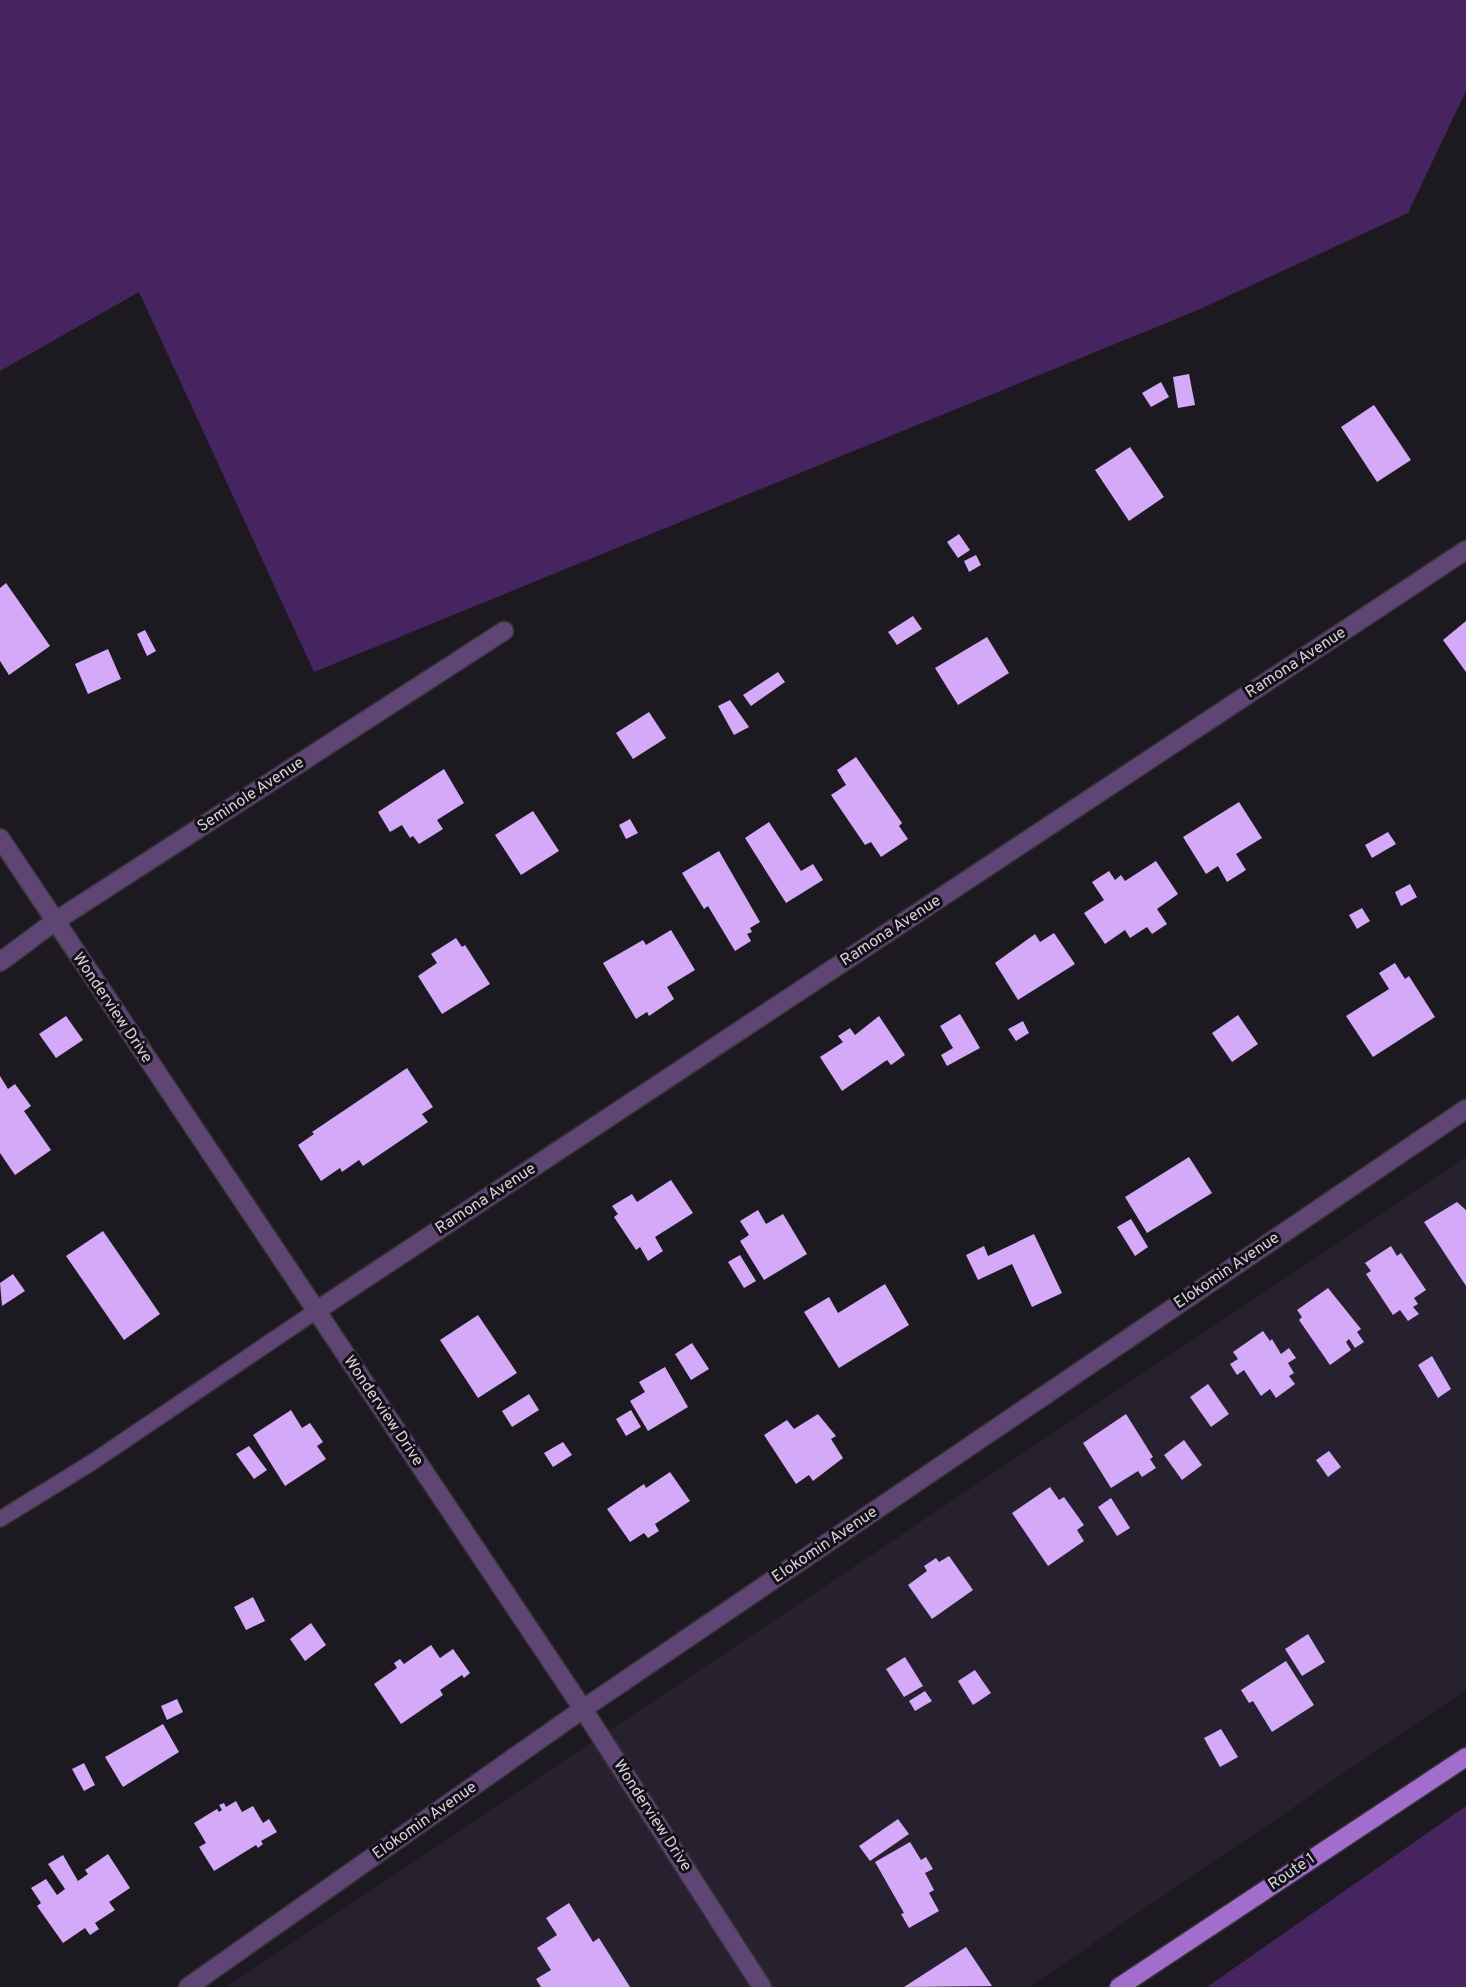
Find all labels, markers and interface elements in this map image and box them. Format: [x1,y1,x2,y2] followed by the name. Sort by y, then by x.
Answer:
[1242,623,1350,703] street label: Ramona Avenue
[194,753,308,837] street label: Seminole Avenue
[837,891,945,971] street label: Ramona Avenue
[68,949,156,1067] street label: Wonderview Drive
[432,1159,540,1239] street label: Ramona Avenue
[1170,1228,1284,1314] street label: Elokomin Avenue
[339,1352,427,1470] street label: Wonderview Drive
[768,1502,882,1588] street label: Elokomin Avenue
[608,1756,696,1876] street label: Wonderview Drive
[369,1778,481,1864] street label: Elokomin Avenue
[1265,1849,1319,1895] street label: Route 1

